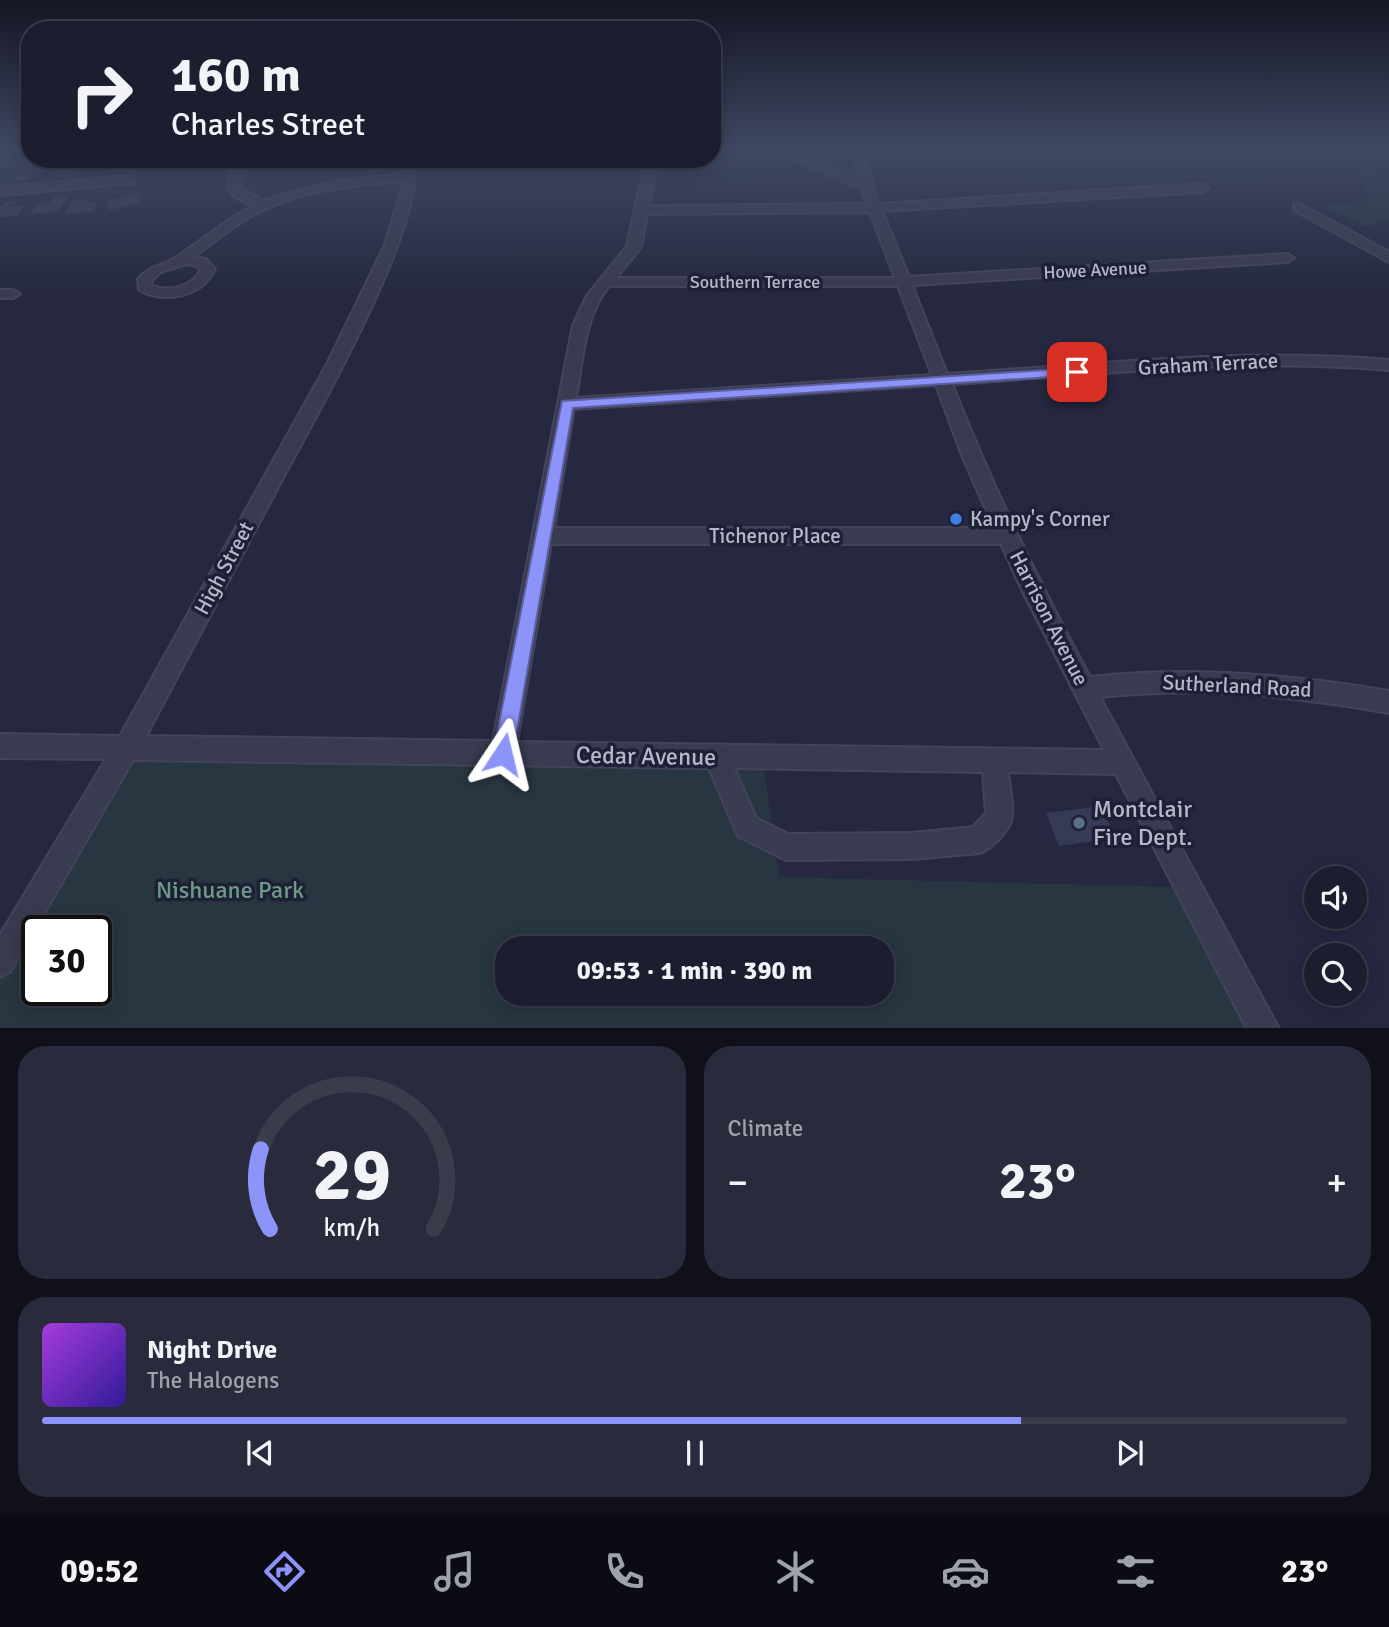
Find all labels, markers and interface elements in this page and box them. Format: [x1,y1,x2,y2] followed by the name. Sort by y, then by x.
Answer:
[171,45,301,105] text: 160 m
[56,49,147,140] icon: right
[171,105,365,144] text: Charles Street
[1043,256,1147,284] street label: Howe Avenue
[690,271,820,293] street label: Southern Terrace
[1047,342,1107,402] pin
[1137,347,1279,381] street label: Graham Terrace
[1058,353,1096,391] icon: arrive
[970,506,1110,532] place label: Kampy's Corner
[948,511,964,527] marker: Kampy's Corner
[189,517,259,619] street label: High Street
[709,523,841,549] street label: Tichenor Place
[1004,546,1094,690] street label: Harrison Avenue
[1162,669,1312,703] street label: Sutherland Road
[466,717,540,791] position arrow
[576,740,716,772] street label: Cedar Avenue
[1093,794,1193,852] place label: Montclair Fire Dept.
[1071,815,1087,831] marker: Montclair Fire Dept.
[1304,866,1367,1006] map controls
[1304,866,1367,929] button: sound
[156,875,304,905] park label: Nishuane Park
[21,915,112,1006] speed limit sign: 30
[1304,943,1367,1006] button: search
[577,955,812,987] text: 09:53 · 1 min · 390 m
[728,1114,803,1143] text: Climate
[312,1131,391,1220] text: 29
[999,1149,1076,1213] text: 23°
[728,1159,748,1206] text: −
[1326,1159,1347,1206] text: +
[323,1211,380,1242] text: km/h
[147,1334,277,1366] text: Night Drive
[147,1366,279,1395] text: The Halogens
[241,1434,279,1472] icon: previous
[676,1434,714,1472] icon: pause
[1111,1434,1149,1472] icon: next
[260,1547,309,1596] icon: directions
[430,1547,479,1596] icon: music
[600,1547,649,1596] icon: phone
[771,1547,820,1596] icon: climate
[941,1547,990,1596] icon: car
[1111,1547,1160,1596] icon: filters
[61,1552,139,1591] text: 09:52
[1281,1552,1328,1591] text: 23°

